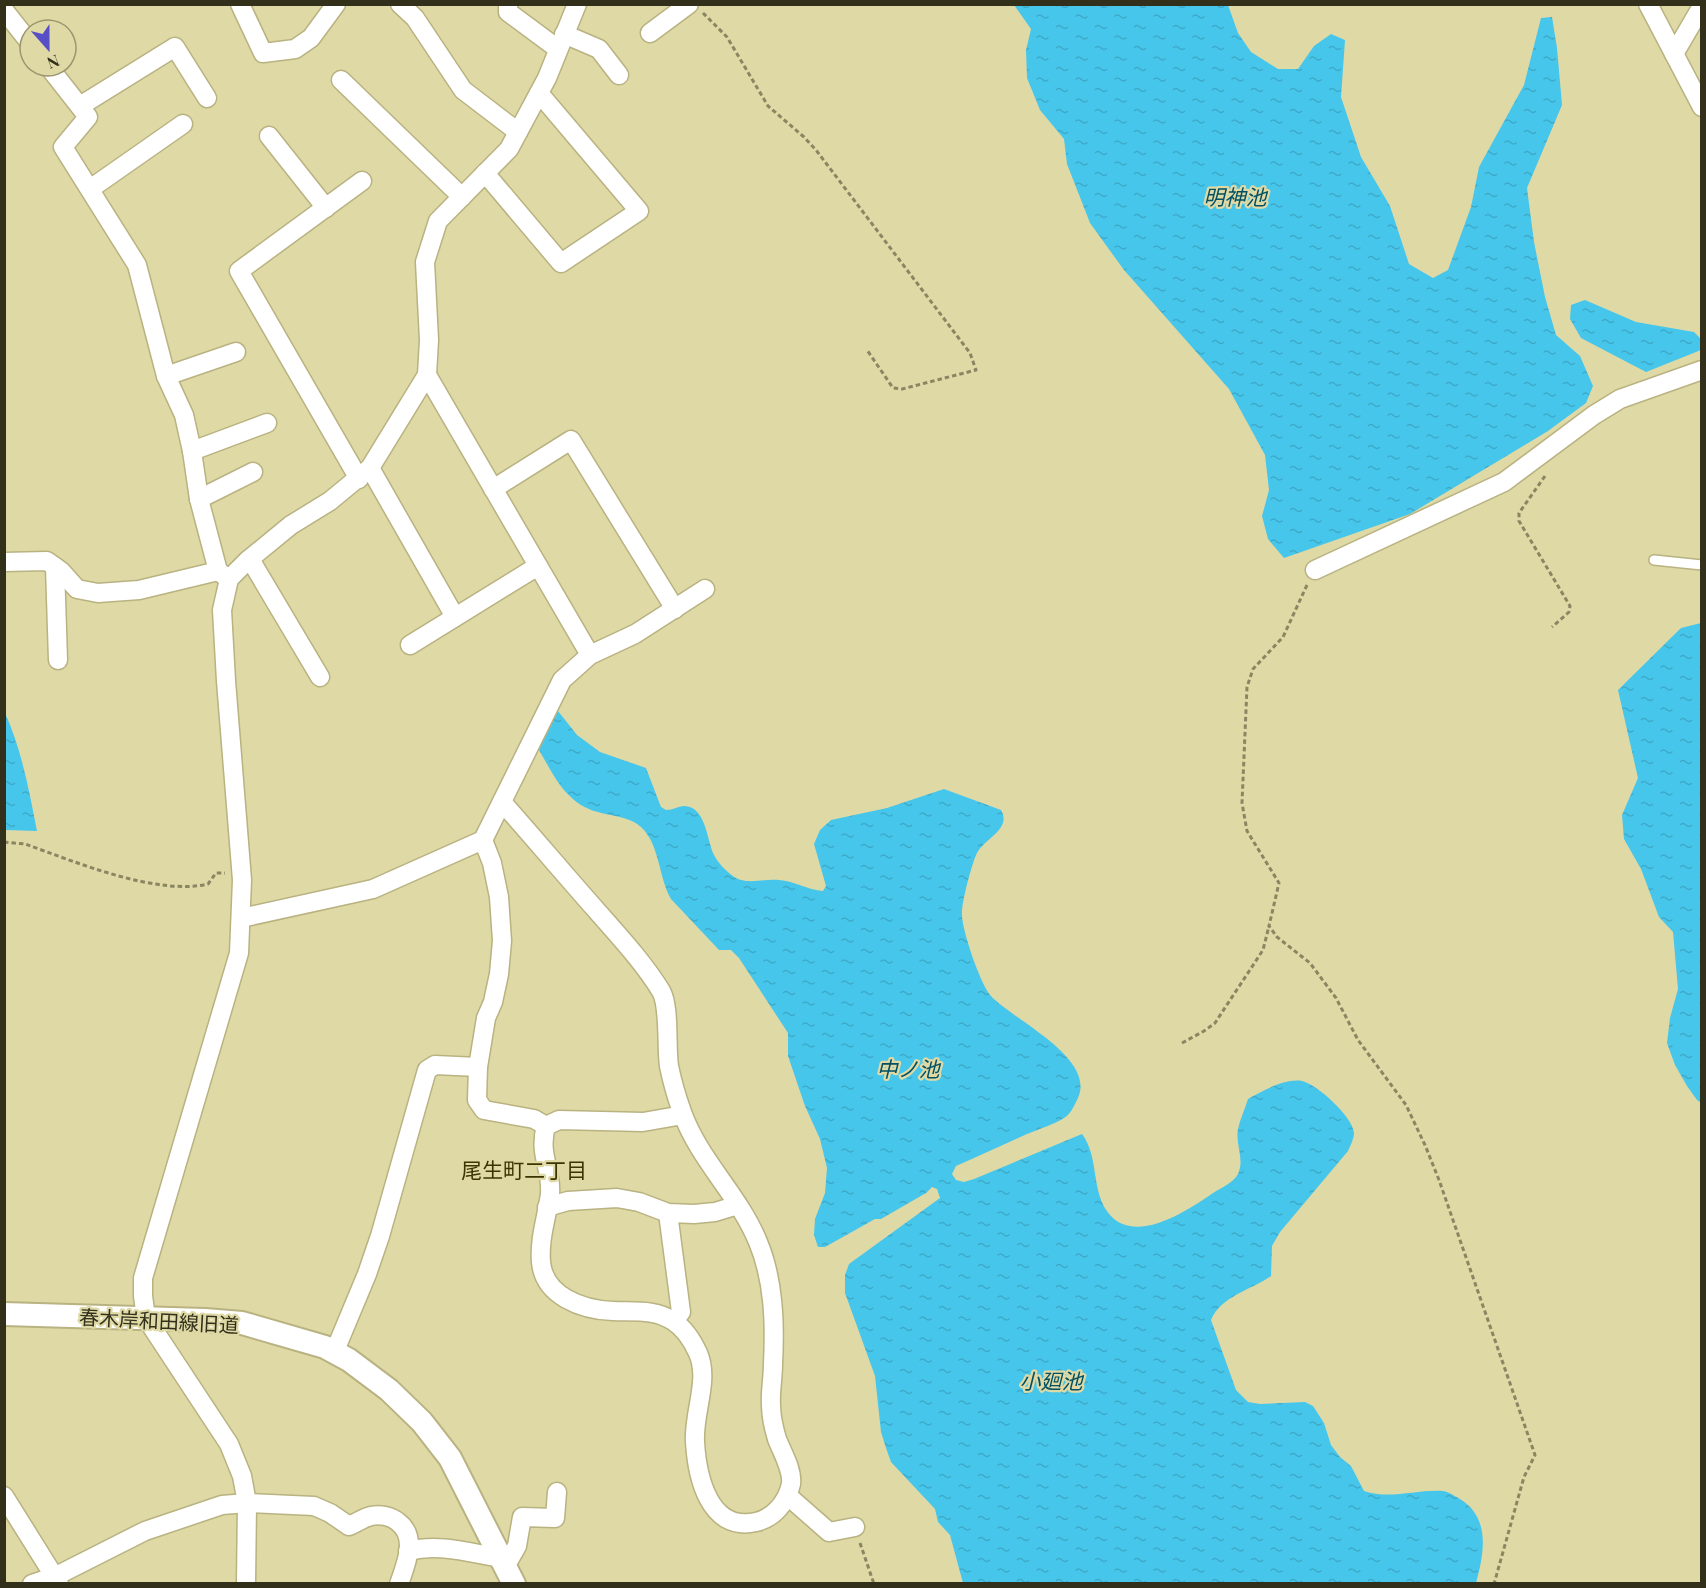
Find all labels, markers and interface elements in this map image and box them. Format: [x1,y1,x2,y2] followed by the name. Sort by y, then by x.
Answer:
[18,18,78,78] north arrow
[44,51,63,75] text: N
[1204,182,1268,210] water label: 明神池
[877,1054,941,1082] water label: 中ノ池
[461,1155,587,1183] district label: 尾生町二丁目
[78,1302,240,1338] street label: 春木岸和田線旧道
[1020,1366,1084,1394] water label: 小廻池

